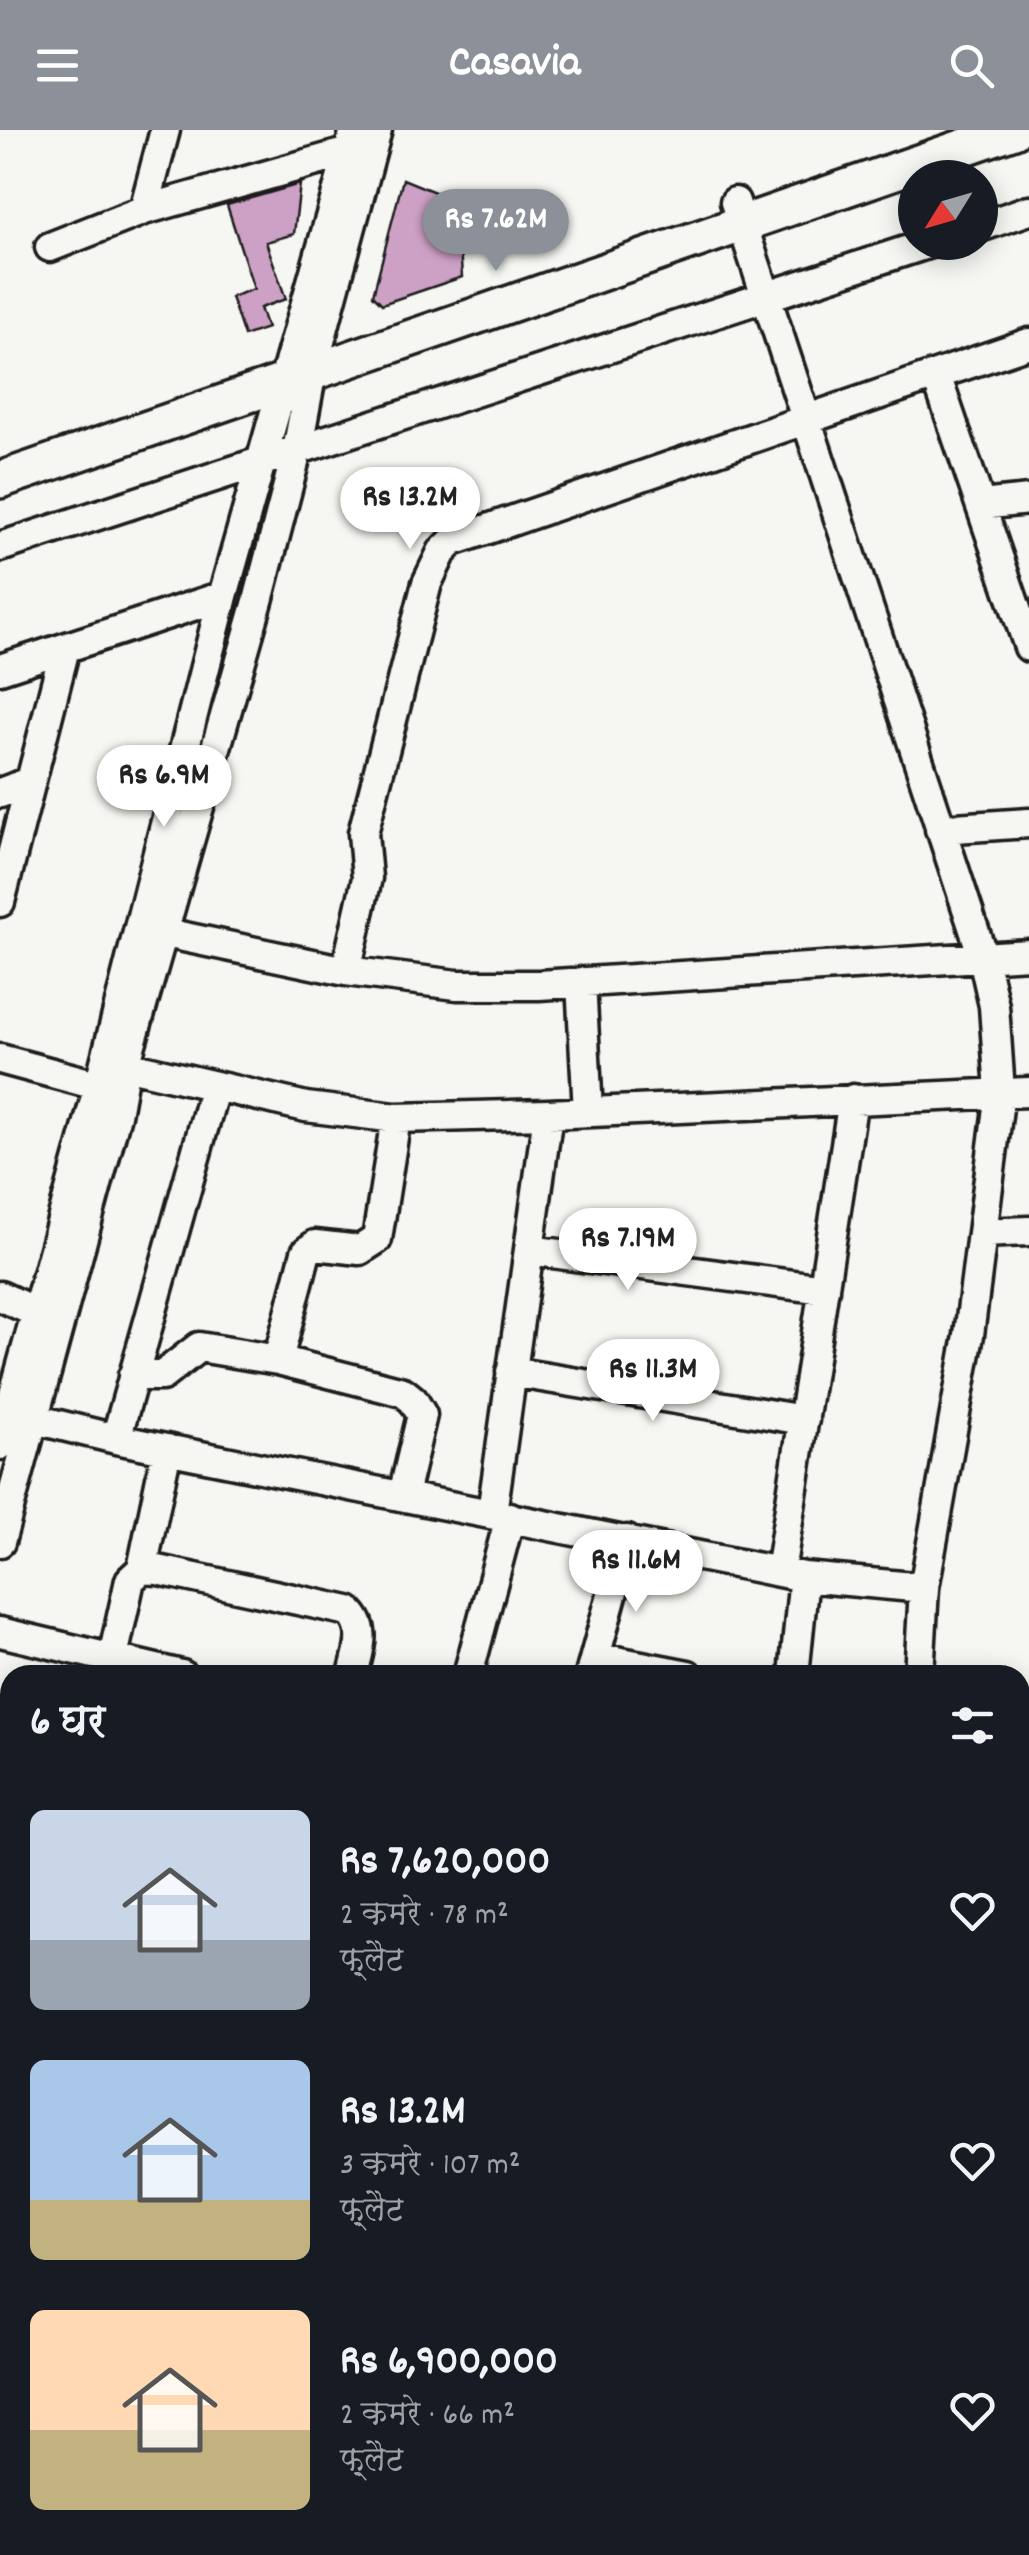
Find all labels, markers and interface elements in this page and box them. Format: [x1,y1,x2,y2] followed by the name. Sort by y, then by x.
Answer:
[449,33,580,97] text: Casavia
[30,38,85,93] icon: menu
[944,38,999,93] icon: search
[898,160,998,260] north arrow
[898,160,998,260] map controls
[393,189,599,274] pin: Rs 7.62M
[445,198,547,244] text: Rs 7.62M
[307,467,513,552] pin: Rs 13.2M
[362,476,458,522] text: Rs 13.2M
[72,745,256,830] pin: Rs 6.9M
[119,754,209,800] text: Rs 6.9M
[525,1208,731,1293] pin: Rs 7.19M
[581,1217,675,1263] text: Rs 7.19M
[550,1339,756,1424] pin: Rs 11.3M
[609,1348,697,1394] text: Rs 11.3M
[533,1530,739,1615] pin: Rs 11.6M
[591,1539,681,1585] text: Rs 11.6M
[30,1695,105,1755] text: 6 घर
[945,1698,1000,1753] icon: filters
[340,1834,550,1894] text: Rs 7,620,000
[110,1850,230,1970] icon: home
[945,1883,1000,1938] icon: heart
[340,1894,509,1940] text: 2 कमरे · 78 m²
[340,1940,403,1986] text: फ़्लैट
[340,2084,466,2144] text: Rs 13.2M
[110,2100,230,2220] icon: home
[945,2133,1000,2188] icon: heart
[340,2144,520,2190] text: 3 कमरे · 107 m²
[340,2190,403,2236] text: फ़्लैट
[340,2334,558,2394] text: Rs 6,900,000
[110,2350,230,2470] icon: home
[945,2383,1000,2438] icon: heart
[340,2394,515,2440] text: 2 कमरे · 66 m²
[340,2440,403,2486] text: फ़्लैट

